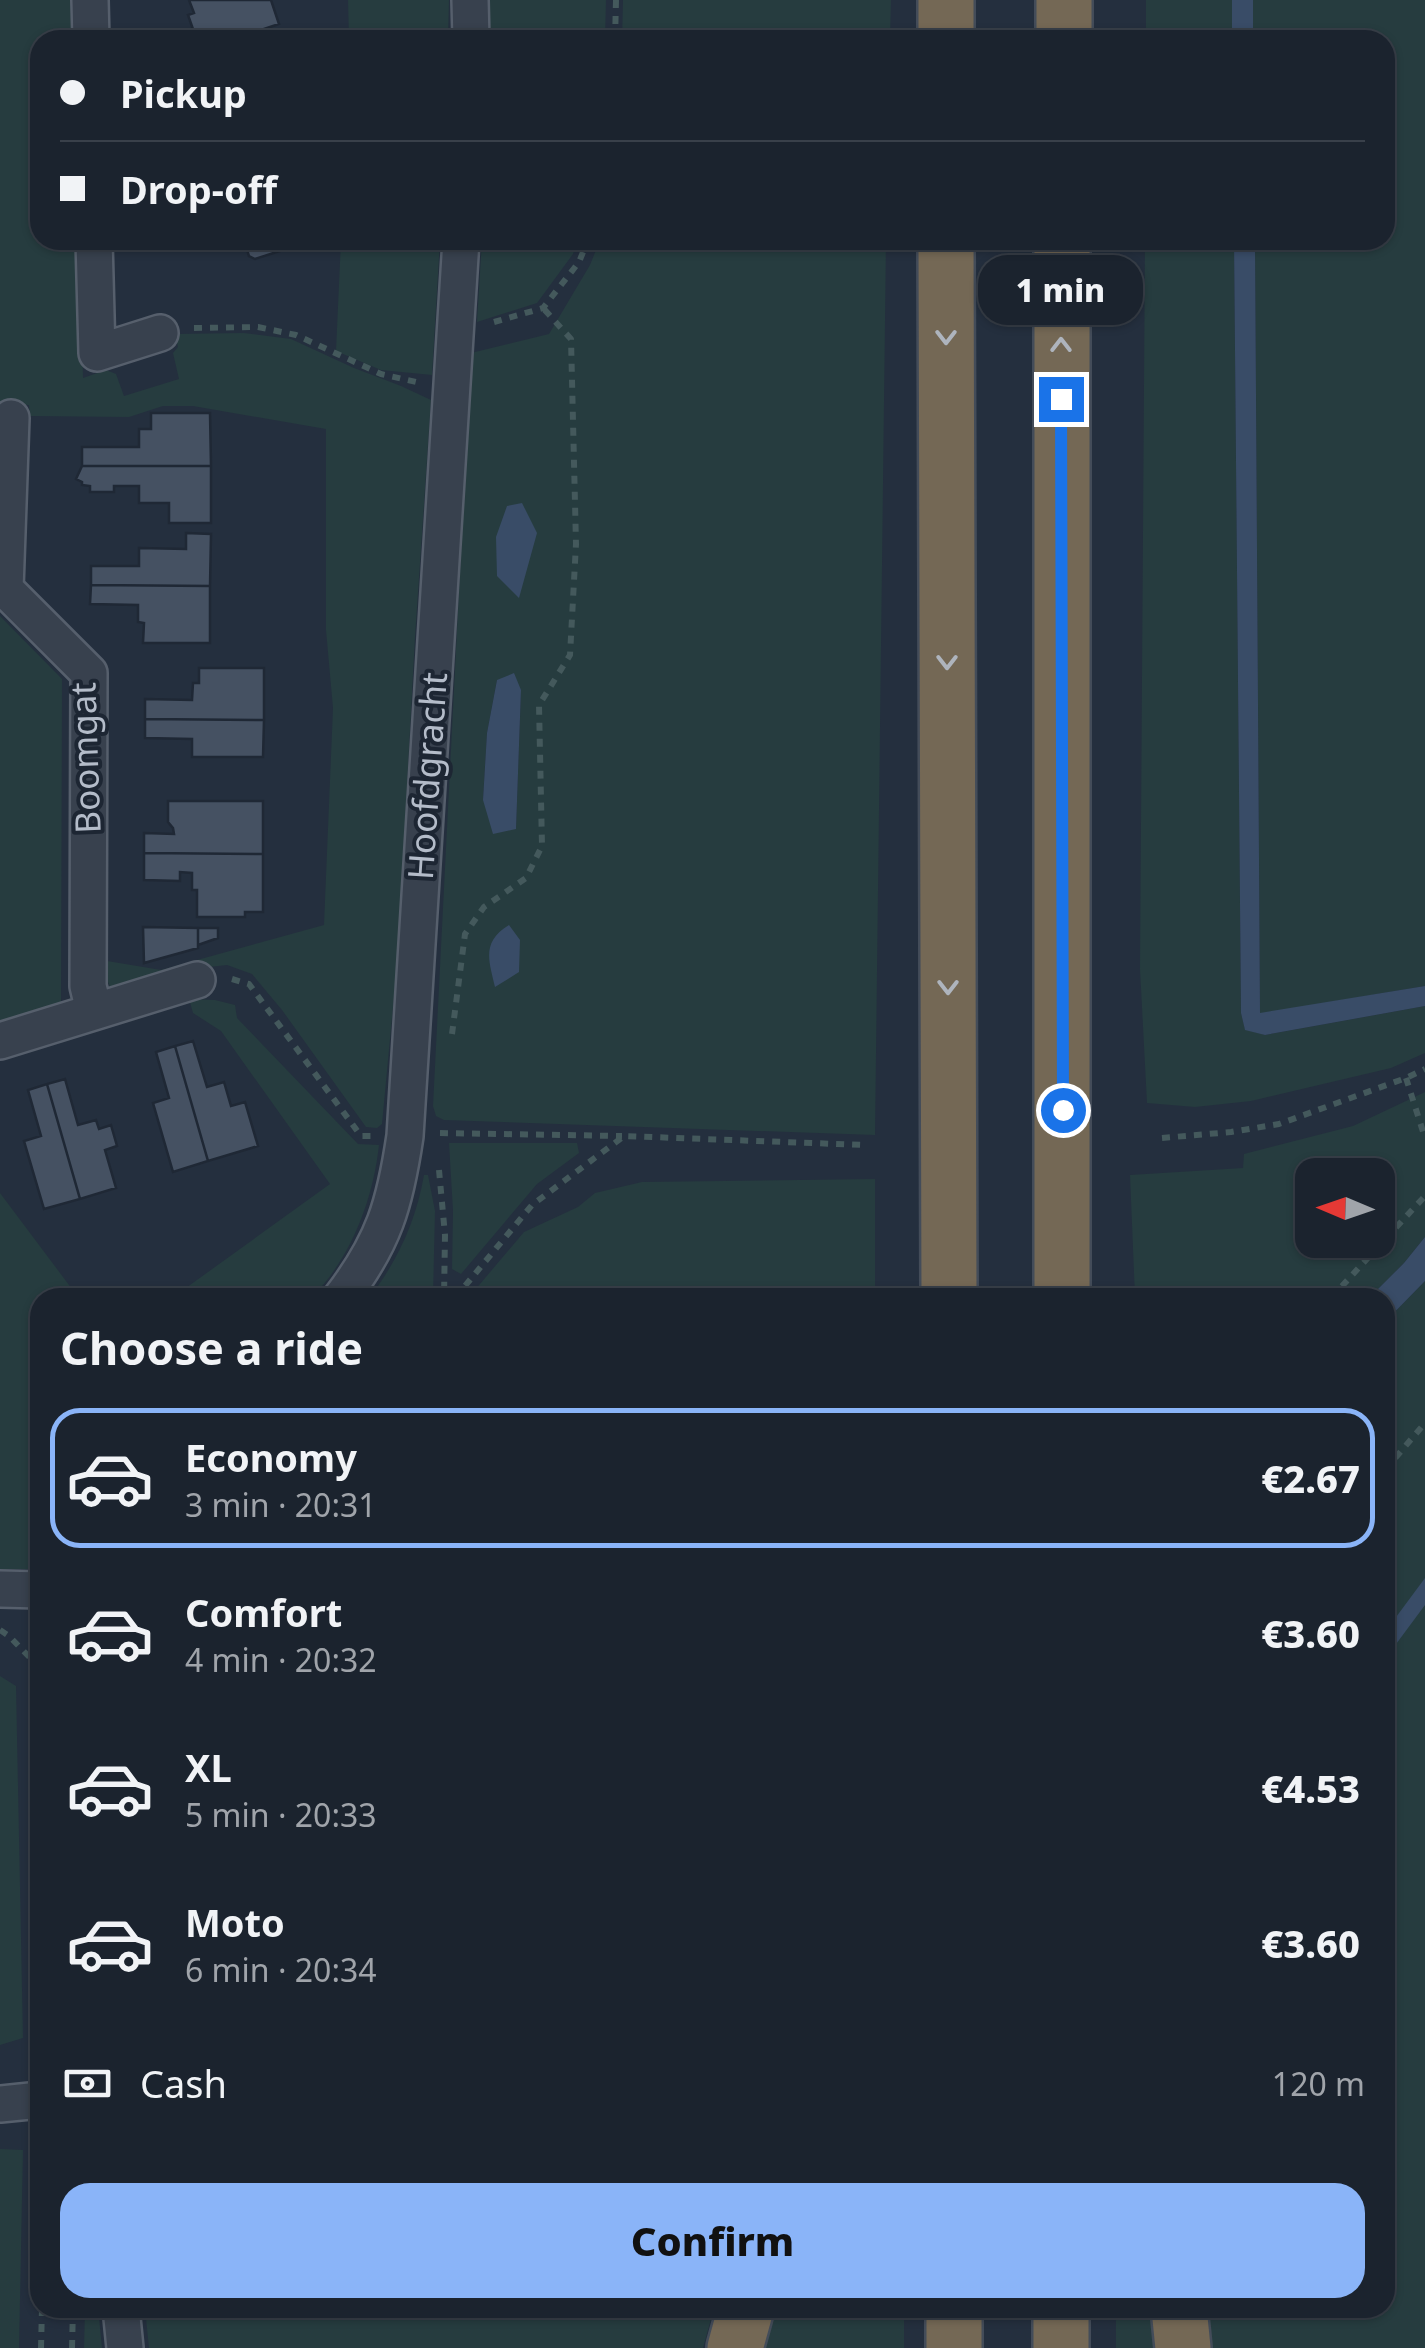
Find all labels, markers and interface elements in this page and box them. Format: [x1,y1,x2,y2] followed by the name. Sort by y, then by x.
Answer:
[120,67,247,119] text: Pickup
[120,163,277,215] text: Drop-off
[978,254,1144,324] callout: 1 min
[1016,268,1105,311] text: 1 min
[935,330,957,346] one-way arrow
[1050,337,1072,352] one-way arrow
[1039,377,1084,422] route end
[936,656,958,671] one-way arrow
[396,671,457,881] street label: Hoofdgracht
[58,681,111,835] street label: Boomgat
[937,980,959,996] one-way arrow
[1041,1088,1086,1133] route start
[1295,1158,1395,1258] north arrow
[1295,1158,1395,1258] map controls
[60,1317,363,1378] text: Choose a ride
[185,1431,357,1483] text: Economy
[65,1433,155,1523] icon: car
[1261,1452,1360,1504] text: €2.67
[185,1483,377,1526] text: 3 min · 20:31
[185,1586,342,1638] text: Comfort
[65,1588,155,1678] icon: car
[1261,1607,1360,1659] text: €3.60
[185,1638,377,1681] text: 4 min · 20:32
[185,1741,232,1793] text: XL
[65,1743,155,1833] icon: car
[1261,1762,1360,1814] text: €4.53
[185,1793,377,1836] text: 5 min · 20:33
[185,1896,285,1948] text: Moto
[65,1898,155,1988] icon: car
[1261,1917,1360,1969] text: €3.60
[185,1948,377,1991] text: 6 min · 20:34
[60,2056,115,2111] icon: cash
[140,2057,227,2109] text: Cash
[1272,2062,1365,2105] text: 120 m
[60,2183,1365,2298] button: Confirm

